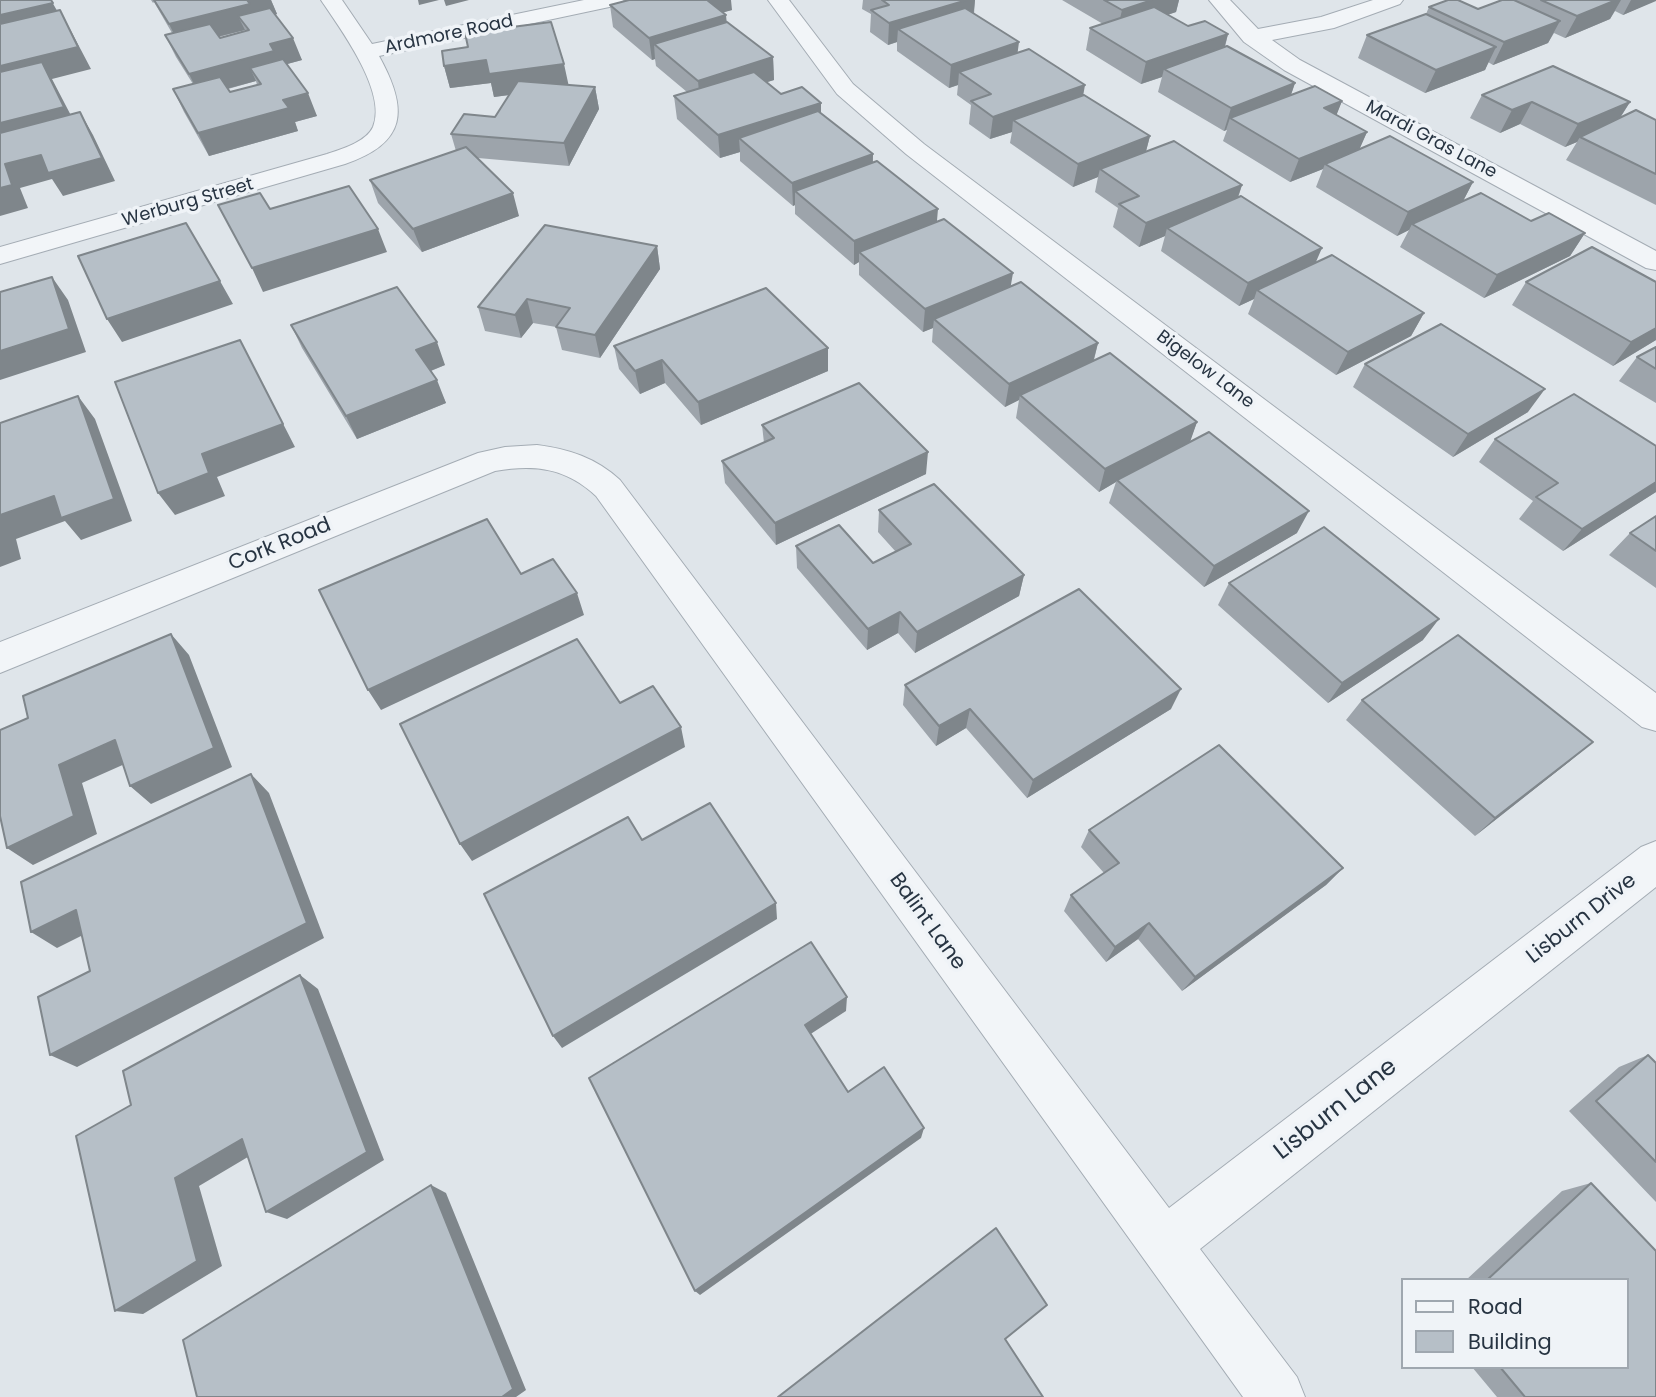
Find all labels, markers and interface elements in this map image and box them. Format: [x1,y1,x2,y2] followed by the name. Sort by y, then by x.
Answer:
[383,11,515,59] street label: Ardmore Road
[1362,96,1500,184] street label: Mardi Gras Lane
[120,174,256,232] street label: Werburg Street
[1152,326,1258,414] street label: Bigelow Lane
[225,513,335,577] street label: Cork Road
[1522,868,1642,970] street label: Lisburn Drive
[883,869,971,975] street label: Balint Lane
[1269,1053,1403,1167] street label: Lisburn Lane
[1400,1278,1628,1369] legend
[1468,1292,1523,1321] text: Road
[1468,1327,1552,1356] text: Building

